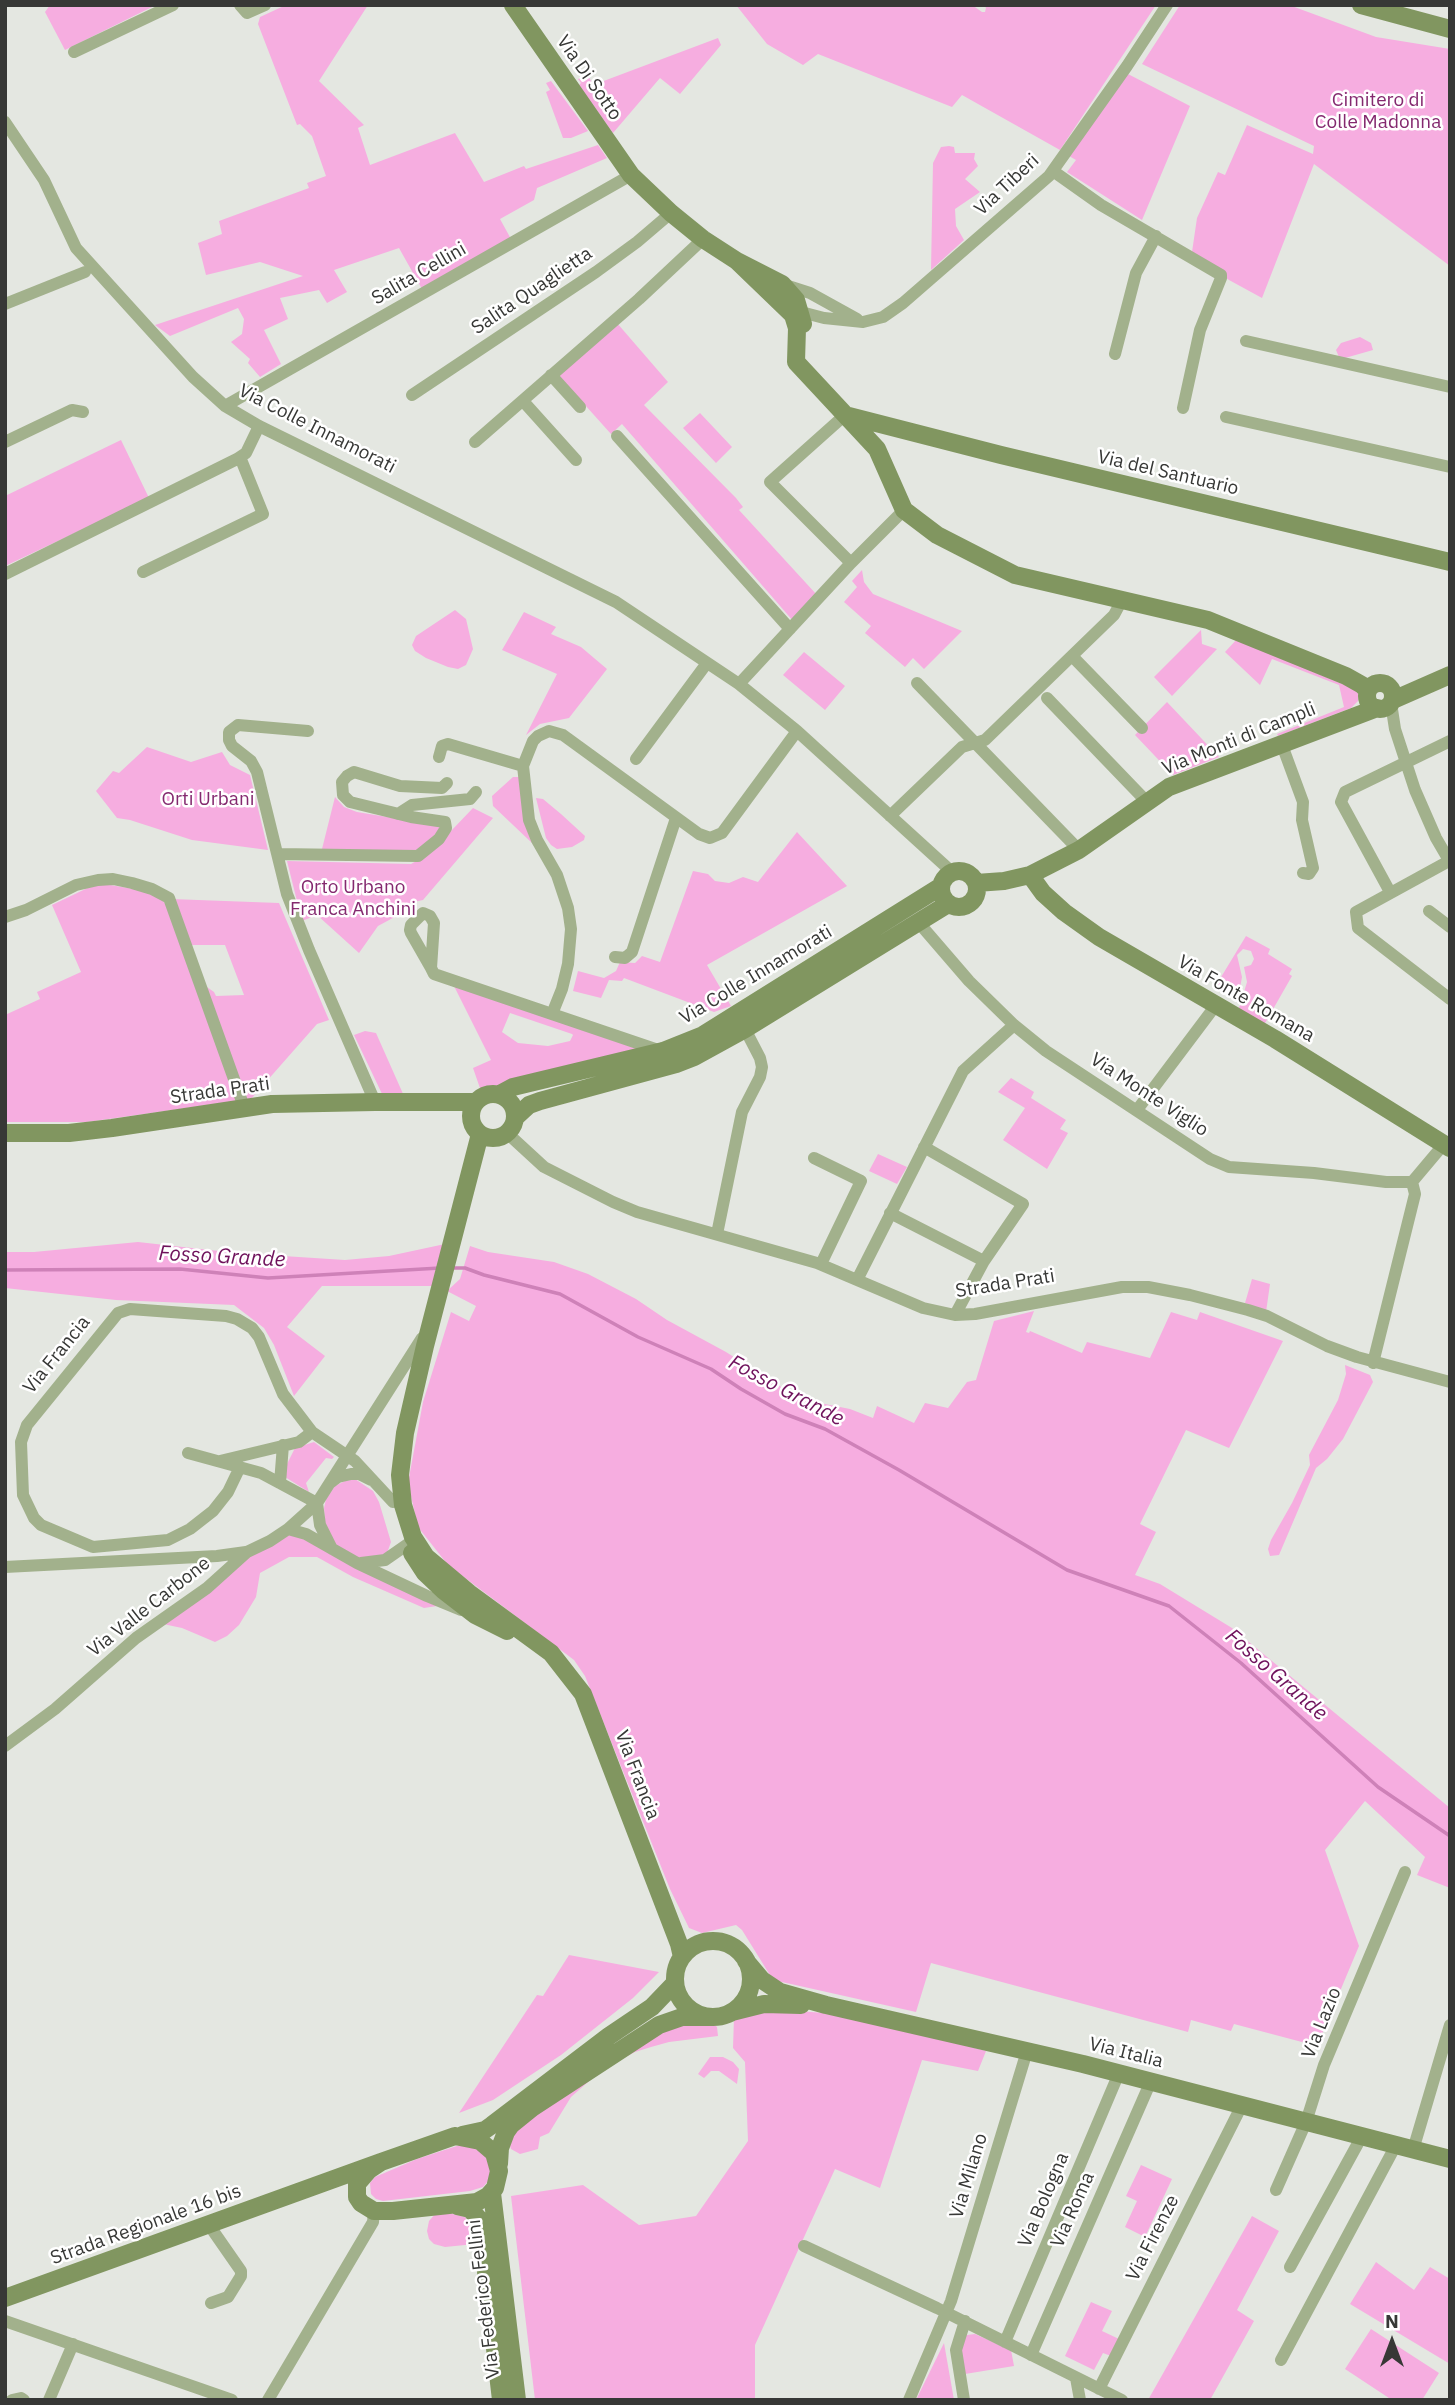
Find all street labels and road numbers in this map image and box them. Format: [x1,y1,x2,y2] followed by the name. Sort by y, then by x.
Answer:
[551,31,627,125] street label: Via Di Sotto
[970,149,1044,221] street label: Via Tiberi
[368,238,470,310] street label: Salita Cellini
[467,242,597,340] street label: Salita Quaglietta
[235,379,399,479] street label: Via Colle Innamorati
[1095,446,1241,500] street label: Via del Santuario
[1159,698,1319,780] street label: Via Monti di Campli
[676,921,836,1029] street label: Via Colle Innamorati
[1174,951,1318,1047] street label: Via Fonte Romana
[1086,1048,1212,1142] street label: Via Monte Viglio
[169,1073,271,1109] street label: Strada Prati
[954,1265,1056,1303] street label: Strada Prati
[19,1312,95,1398] street label: Via Francia
[83,1552,215,1662] street label: Via Valle Carbone
[610,1727,664,1823] street label: Via Francia
[1297,1984,1347,2062] street label: Via Lazio
[1087,2033,1165,2073] street label: Via Italia
[945,2131,993,2221] street label: Via Milano
[1014,2149,1074,2251] street label: Via Bologna
[1046,2169,1100,2251] street label: Via Roma
[47,2180,245,2270] street label: Strada Regionale 16 bis
[1122,2191,1184,2285] street label: Via Firenze
[463,2218,505,2380] street label: Via Federico Fellini

